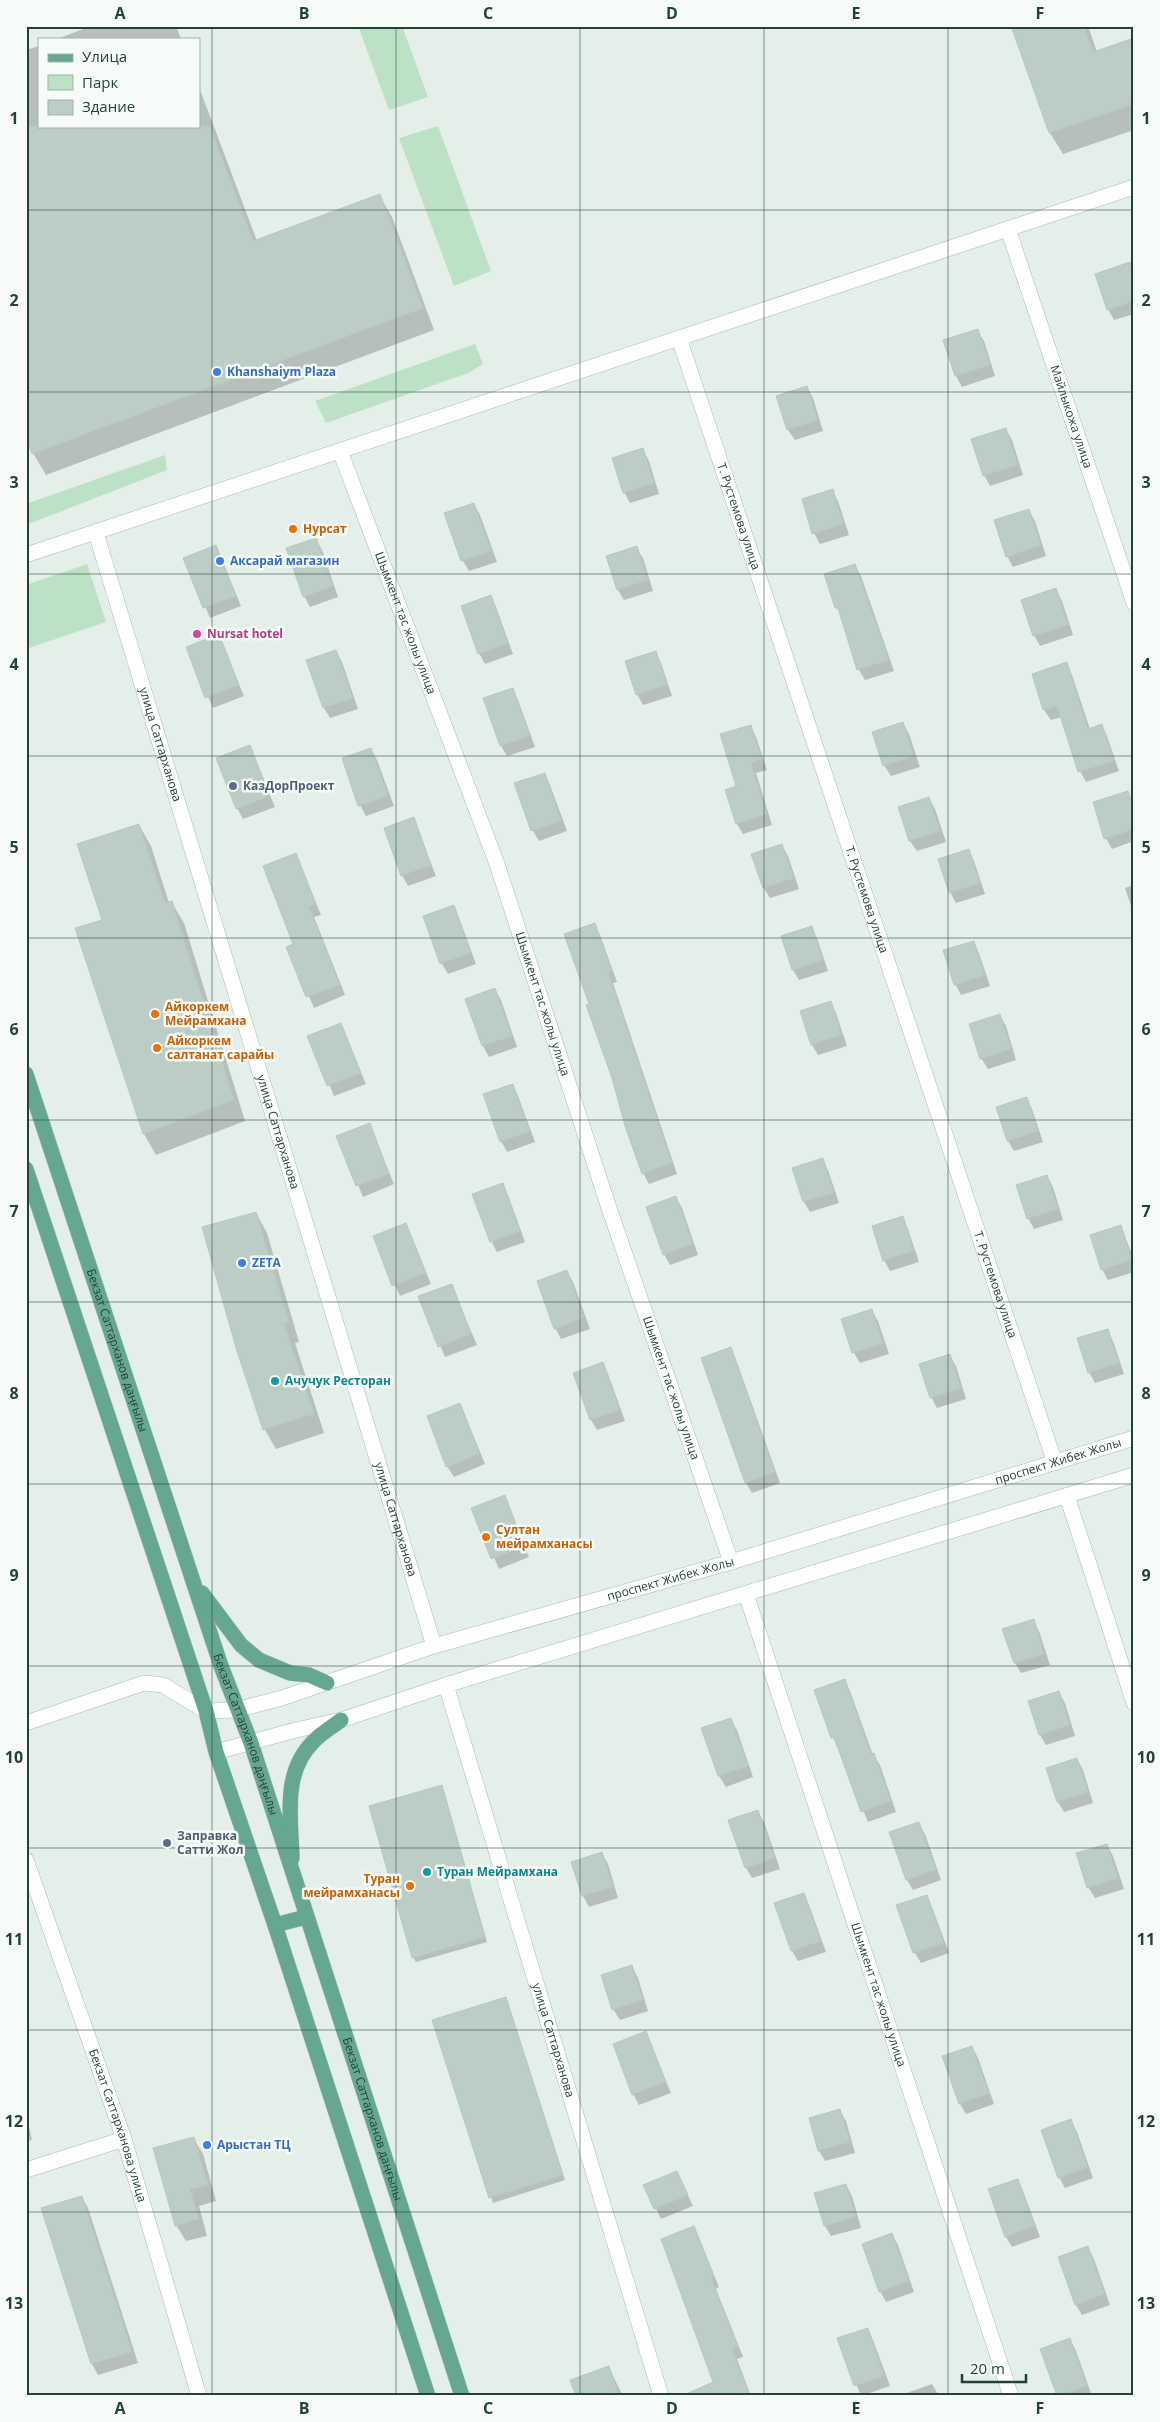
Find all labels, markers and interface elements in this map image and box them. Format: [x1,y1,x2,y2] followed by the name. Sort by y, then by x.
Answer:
[114,2,126,24] text: A
[299,2,309,24] text: B
[483,2,493,24] text: C
[666,2,678,24] text: D
[852,2,861,24] text: E
[1036,2,1044,24] text: F
[38,38,200,128] legend
[82,46,127,66] text: Улица
[82,72,118,92] text: Парк
[82,96,135,116] text: Здание
[9,107,19,129] text: 1
[1141,107,1151,129] text: 1
[9,289,19,311] text: 2
[1141,289,1151,311] text: 2
[227,363,336,380] place label: Khanshaiym Plaza
[1046,363,1097,470] street label: Майлыкожа улица
[211,366,223,378] marker: Khanshaiym Plaza
[713,460,765,572] street label: Т. Рустемова улица
[9,471,19,493] text: 3
[1141,471,1151,493] text: 3
[303,520,347,537] place label: Нурсат
[287,523,299,535] marker: Нурсат
[371,549,441,696] street label: Шымкент тас жолы улица
[230,552,339,569] place label: Аксарай магазин
[214,555,226,567] marker: Аксарай магазин
[207,625,283,642] place label: Nursat hotel
[191,628,203,640] marker: Nursat hotel
[9,653,19,675] text: 4
[1141,653,1151,675] text: 4
[135,685,186,804] street label: улица Саттарханова
[243,777,335,794] place label: КазДорПроект
[227,780,239,792] marker: КазДорПроект
[9,836,19,858] text: 5
[1141,836,1151,858] text: 5
[841,844,893,955] street label: Т. Рустемова улица
[512,929,574,1078] street label: Шымкент тас жолы улица
[165,998,246,1029] place label: Айкоркем Мейрамхана
[149,1008,161,1020] marker: Айкоркем Мейрамхана
[9,1018,19,1040] text: 6
[1141,1018,1151,1040] text: 6
[167,1032,274,1063] place label: Айкоркем салтанат сарайы
[151,1042,163,1054] marker: Айкоркем салтанат сарайы
[253,1073,304,1191] street label: улица Саттарханова
[9,1200,19,1222] text: 7
[1141,1200,1151,1222] text: 7
[970,1229,1022,1340] street label: Т. Рустемова улица
[252,1254,282,1271] place label: ZETA
[236,1257,248,1269] marker: ZETA
[83,1266,152,1434] street label: Бекзат Саттарханов даңғылы
[639,1314,704,1462] street label: Шымкент тас жолы улица
[285,1372,391,1389] place label: Ачучук Ресторан
[269,1375,281,1387] marker: Ачучук Ресторан
[9,1382,19,1404] text: 8
[1141,1382,1151,1404] text: 8
[993,1433,1123,1488] street label: проспект Жибек Жолы
[371,1460,421,1579] street label: улица Саттарханова
[496,1521,593,1552] place label: Султан мейрамханасы
[480,1531,492,1543] marker: Султан мейрамханасы
[605,1553,736,1605] street label: проспект Жибек Жолы
[9,1564,19,1586] text: 9
[1141,1564,1151,1586] text: 9
[209,1651,283,1817] street label: Бекзат Саттарханов даңғылы
[5,1746,23,1768] text: 10
[1137,1746,1155,1768] text: 10
[177,1827,243,1858] place label: Заправка Сатти Жол
[161,1837,173,1849] marker: Заправка Сатти Жол
[437,1863,558,1880] place label: Туран Мейрамхана
[421,1866,433,1878] marker: Туран Мейрамхана
[303,1870,400,1901] place label: Туран мейрамханасы
[404,1880,416,1892] marker: Туран мейрамханасы
[847,1920,911,2069] street label: Шымкент тас жолы улица
[5,1928,23,1950] text: 11
[1137,1928,1155,1950] text: 11
[529,1981,579,2099] street label: улица Саттарханова
[339,2035,407,2203] street label: Бекзат Саттарханов даңғылы
[85,2047,151,2204] street label: Бекзат Саттарханова улица
[5,2110,23,2132] text: 12
[1137,2110,1155,2132] text: 12
[217,2136,291,2153] place label: Арыстан ТЦ
[201,2139,213,2151] marker: Арыстан ТЦ
[5,2292,23,2314] text: 13
[1137,2292,1155,2314] text: 13
[962,2352,1026,2384] scale bar
[970,2358,1005,2378] text: 20 m
[114,2397,126,2419] text: A
[299,2397,309,2419] text: B
[483,2397,493,2419] text: C
[666,2397,678,2419] text: D
[852,2397,861,2419] text: E
[1036,2397,1044,2419] text: F

